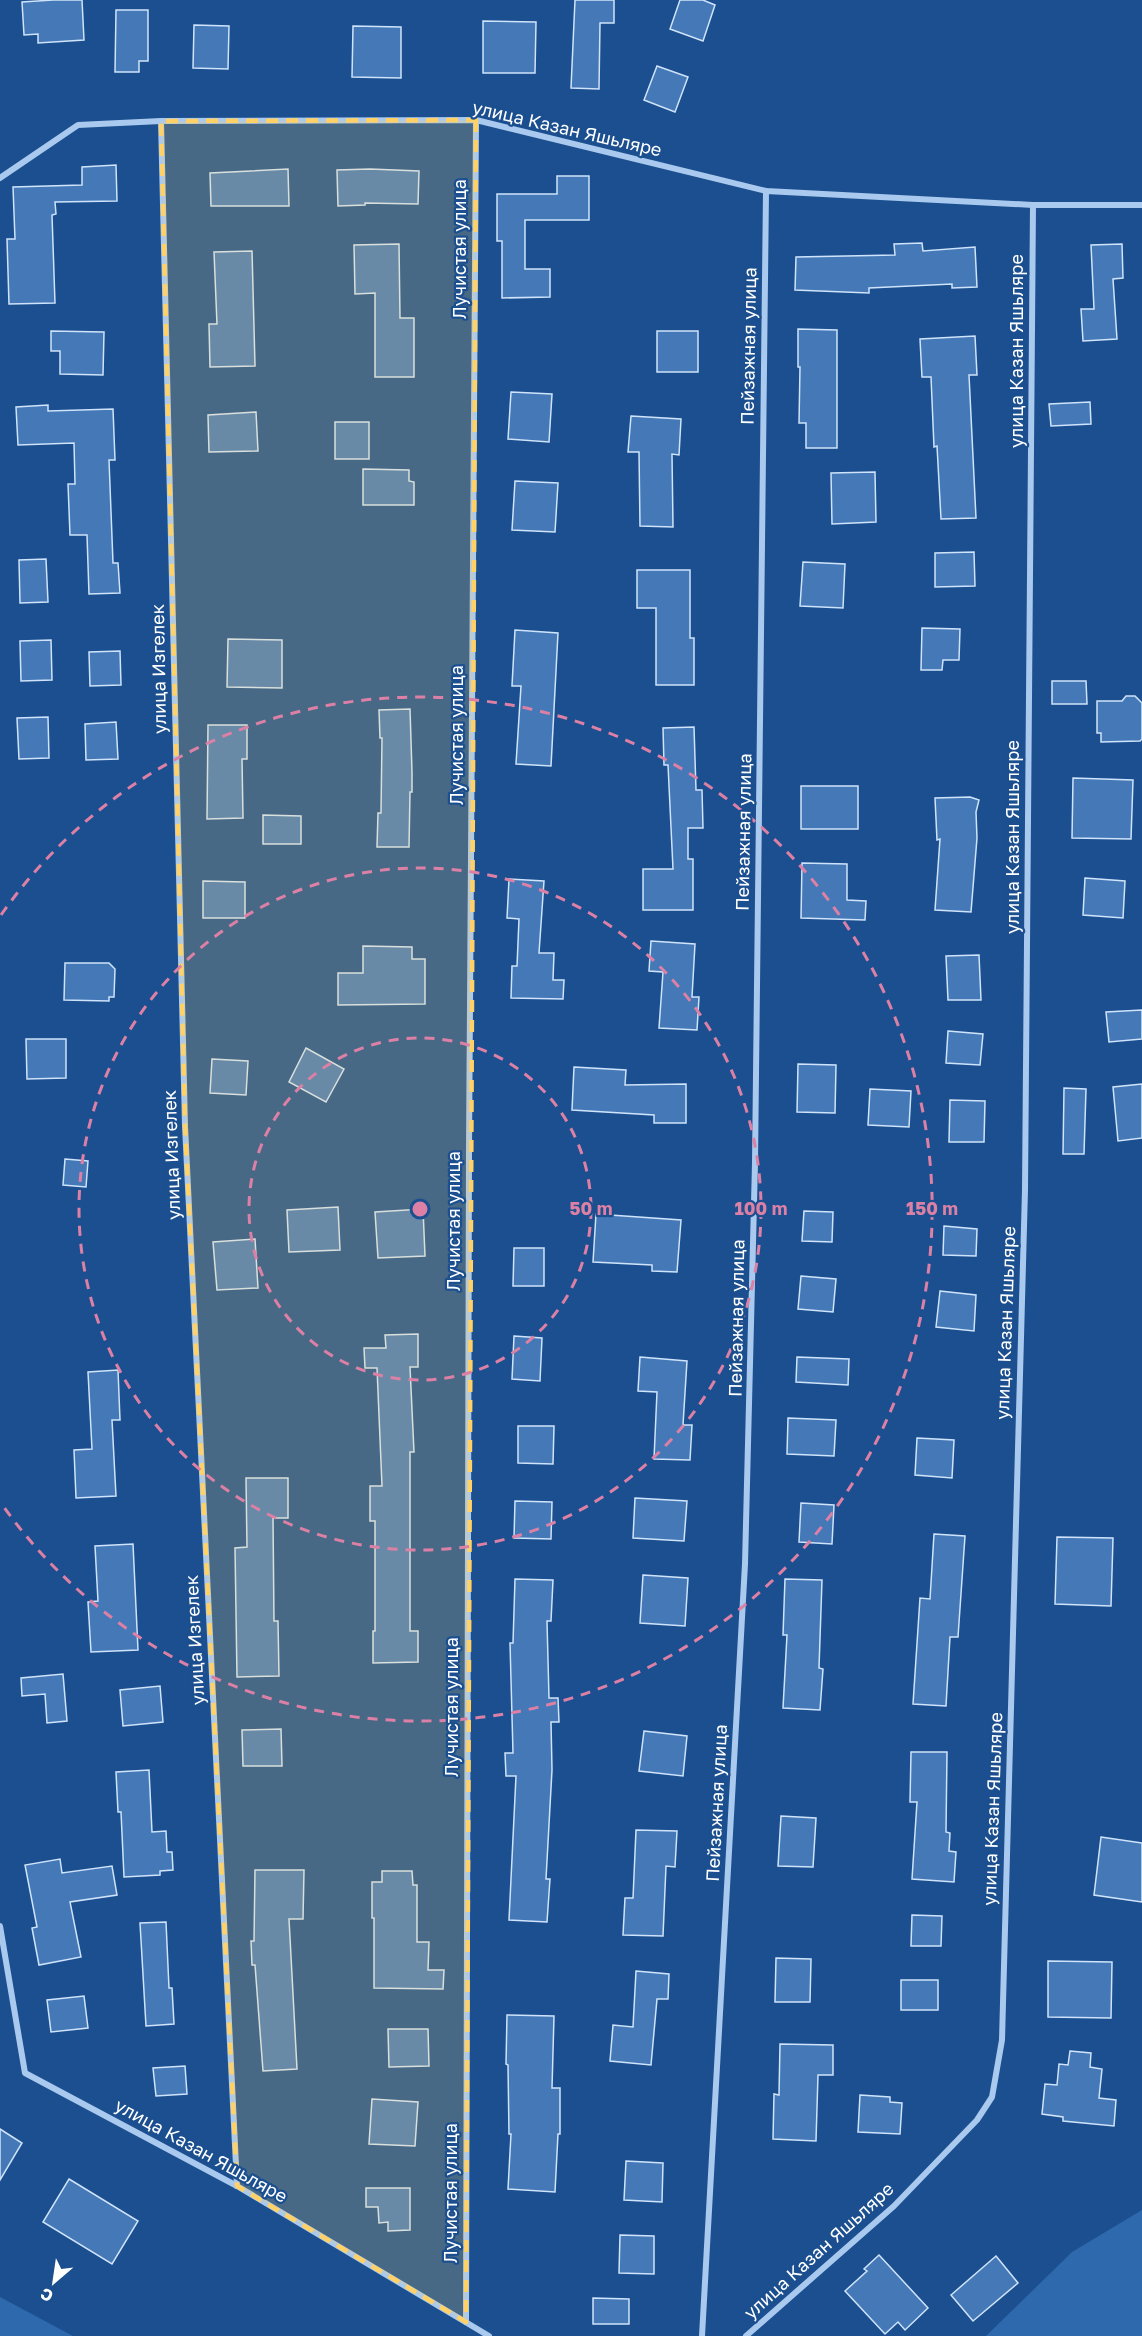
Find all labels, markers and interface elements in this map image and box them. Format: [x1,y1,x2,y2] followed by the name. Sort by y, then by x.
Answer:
[470,96,664,161] street label: улица Казан Яшьляре
[448,179,470,319] street label: Лучистая улица
[1005,254,1027,448] street label: улица Казан Яшьляре
[736,267,760,425] street label: Пейзажная улица
[146,604,170,734] street label: улица Изгелек
[445,665,467,805] street label: Лучистая улица
[1001,740,1023,934] street label: улица Казан Яшьляре
[731,753,755,911] street label: Пейзажная улица
[158,1090,184,1220] street label: улица Изгелек
[442,1151,464,1291] street label: Лучистая улица
[570,1197,612,1219] text: 50 m
[735,1197,787,1219] text: 100 m
[906,1197,958,1219] text: 150 m
[410,1199,430,1219] centre of rings
[991,1226,1019,1420] street label: улица Казан Яшьляре
[724,1239,748,1397] street label: Пейзажная улица
[180,1575,208,1706] street label: улица Изгелек
[440,1637,462,1777] street label: Лучистая улица
[978,1712,1006,1906] street label: улица Казан Яшьляре
[701,1724,731,1882] street label: Пейзажная улица
[111,2094,292,2207] street label: улица Казан Яшьляре
[439,2123,461,2263] street label: Лучистая улица
[739,2177,898,2323] street label: улица Казан Яшьляре
[24,2252,84,2312] north arrow
[37,2284,57,2307] text: С

